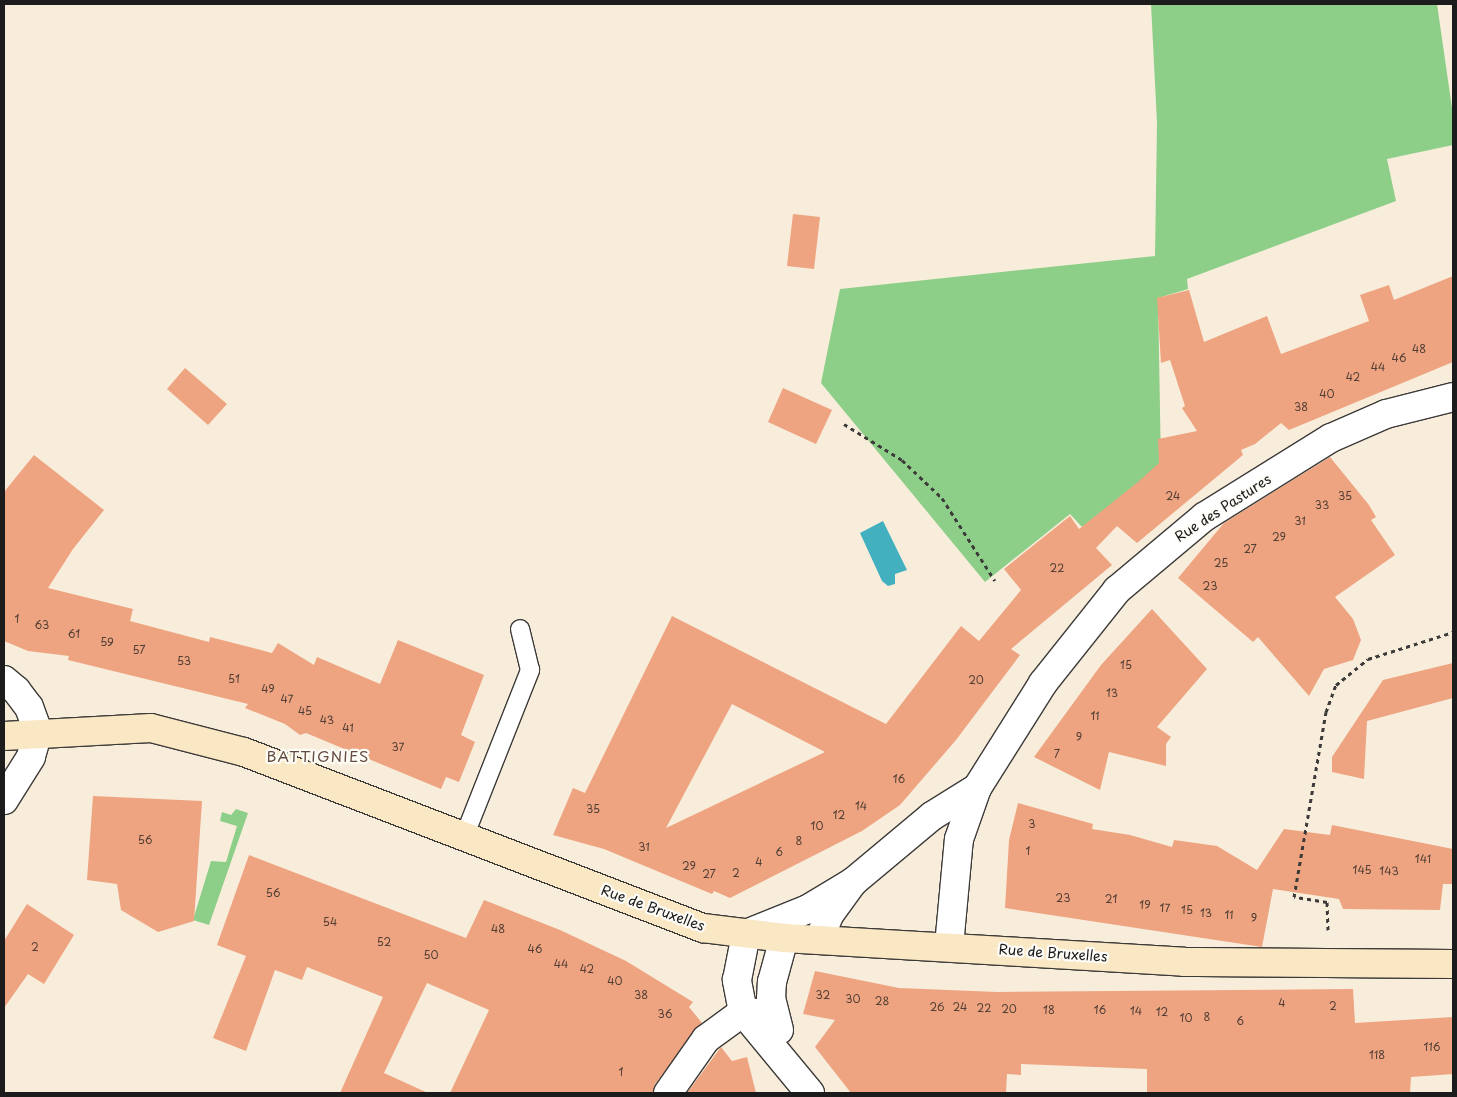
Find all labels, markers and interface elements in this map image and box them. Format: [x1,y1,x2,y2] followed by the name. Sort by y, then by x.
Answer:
[1412,342,1426,356] house number: 48
[1392,351,1406,365] house number: 46
[1371,360,1385,374] house number: 44
[1346,370,1360,384] house number: 42
[1319,387,1335,401] house number: 40
[1294,400,1308,414] house number: 38
[1171,470,1275,546] street label: Rue des Pastures
[1166,489,1180,503] house number: 24
[1338,489,1352,503] house number: 35
[1315,498,1329,512] house number: 33
[1294,514,1306,528] house number: 31
[1272,530,1286,544] house number: 29
[1243,542,1257,556] house number: 27
[1214,556,1228,570] house number: 25
[1050,561,1064,575] house number: 22
[1203,579,1217,593] house number: 23
[15,612,19,626] house number: 1
[35,618,49,632] house number: 63
[68,627,80,641] house number: 61
[100,635,114,649] house number: 59
[132,643,146,657] house number: 57
[177,654,191,668] house number: 53
[1120,658,1132,672] house number: 15
[228,672,240,686] house number: 51
[968,673,984,687] house number: 20
[261,682,275,696] house number: 49
[1106,686,1118,700] house number: 13
[281,692,293,706] house number: 47
[298,704,312,718] house number: 45
[1090,709,1100,723] house number: 11
[320,713,334,727] house number: 43
[342,721,354,735] house number: 41
[1076,730,1082,744] house number: 9
[392,740,404,754] house number: 37
[266,747,370,765] district label: BATTIGNIES
[1054,747,1060,761] house number: 7
[893,772,905,786] house number: 16
[855,799,867,813] house number: 14
[586,802,600,816] house number: 35
[833,808,845,822] house number: 12
[1028,817,1036,831] house number: 3
[811,819,823,833] house number: 10
[138,833,152,847] house number: 56
[796,834,802,848] house number: 8
[638,840,650,854] house number: 31
[1026,844,1030,858] house number: 1
[775,845,783,859] house number: 6
[1415,852,1431,866] house number: 141
[755,855,763,869] house number: 4
[682,859,696,873] house number: 29
[1352,863,1372,877] house number: 145
[1379,864,1399,878] house number: 143
[732,866,740,880] house number: 2
[702,867,716,881] house number: 27
[598,881,708,935] street label: Rue de Bruxelles
[266,886,280,900] house number: 56
[1056,891,1070,905] house number: 23
[1105,892,1117,906] house number: 21
[1139,898,1151,912] house number: 19
[1160,901,1170,915] house number: 17
[1181,903,1193,917] house number: 15
[1200,906,1212,920] house number: 13
[1224,908,1234,922] house number: 11
[1251,911,1257,925] house number: 9
[323,915,337,929] house number: 54
[491,922,505,936] house number: 48
[377,935,391,949] house number: 52
[31,940,39,954] house number: 2
[997,941,1109,965] street label: Rue de Bruxelles
[528,942,542,956] house number: 46
[423,948,439,962] house number: 50
[554,957,568,971] house number: 44
[580,962,594,976] house number: 42
[607,974,623,988] house number: 40
[634,988,648,1002] house number: 38
[816,988,830,1002] house number: 32
[845,992,861,1006] house number: 30
[875,994,889,1008] house number: 28
[1278,996,1286,1010] house number: 4
[1329,999,1337,1013] house number: 2
[929,1000,945,1014] house number: 26
[953,1000,967,1014] house number: 24
[977,1001,991,1015] house number: 22
[1001,1002,1017,1016] house number: 20
[1043,1003,1055,1017] house number: 18
[1094,1003,1106,1017] house number: 16
[1130,1004,1142,1018] house number: 14
[1156,1005,1168,1019] house number: 12
[658,1007,672,1021] house number: 36
[1204,1010,1210,1024] house number: 8
[1180,1011,1192,1025] house number: 10
[1236,1014,1244,1028] house number: 6
[1424,1040,1440,1054] house number: 116
[1369,1048,1385,1062] house number: 118
[619,1065,623,1079] house number: 1

